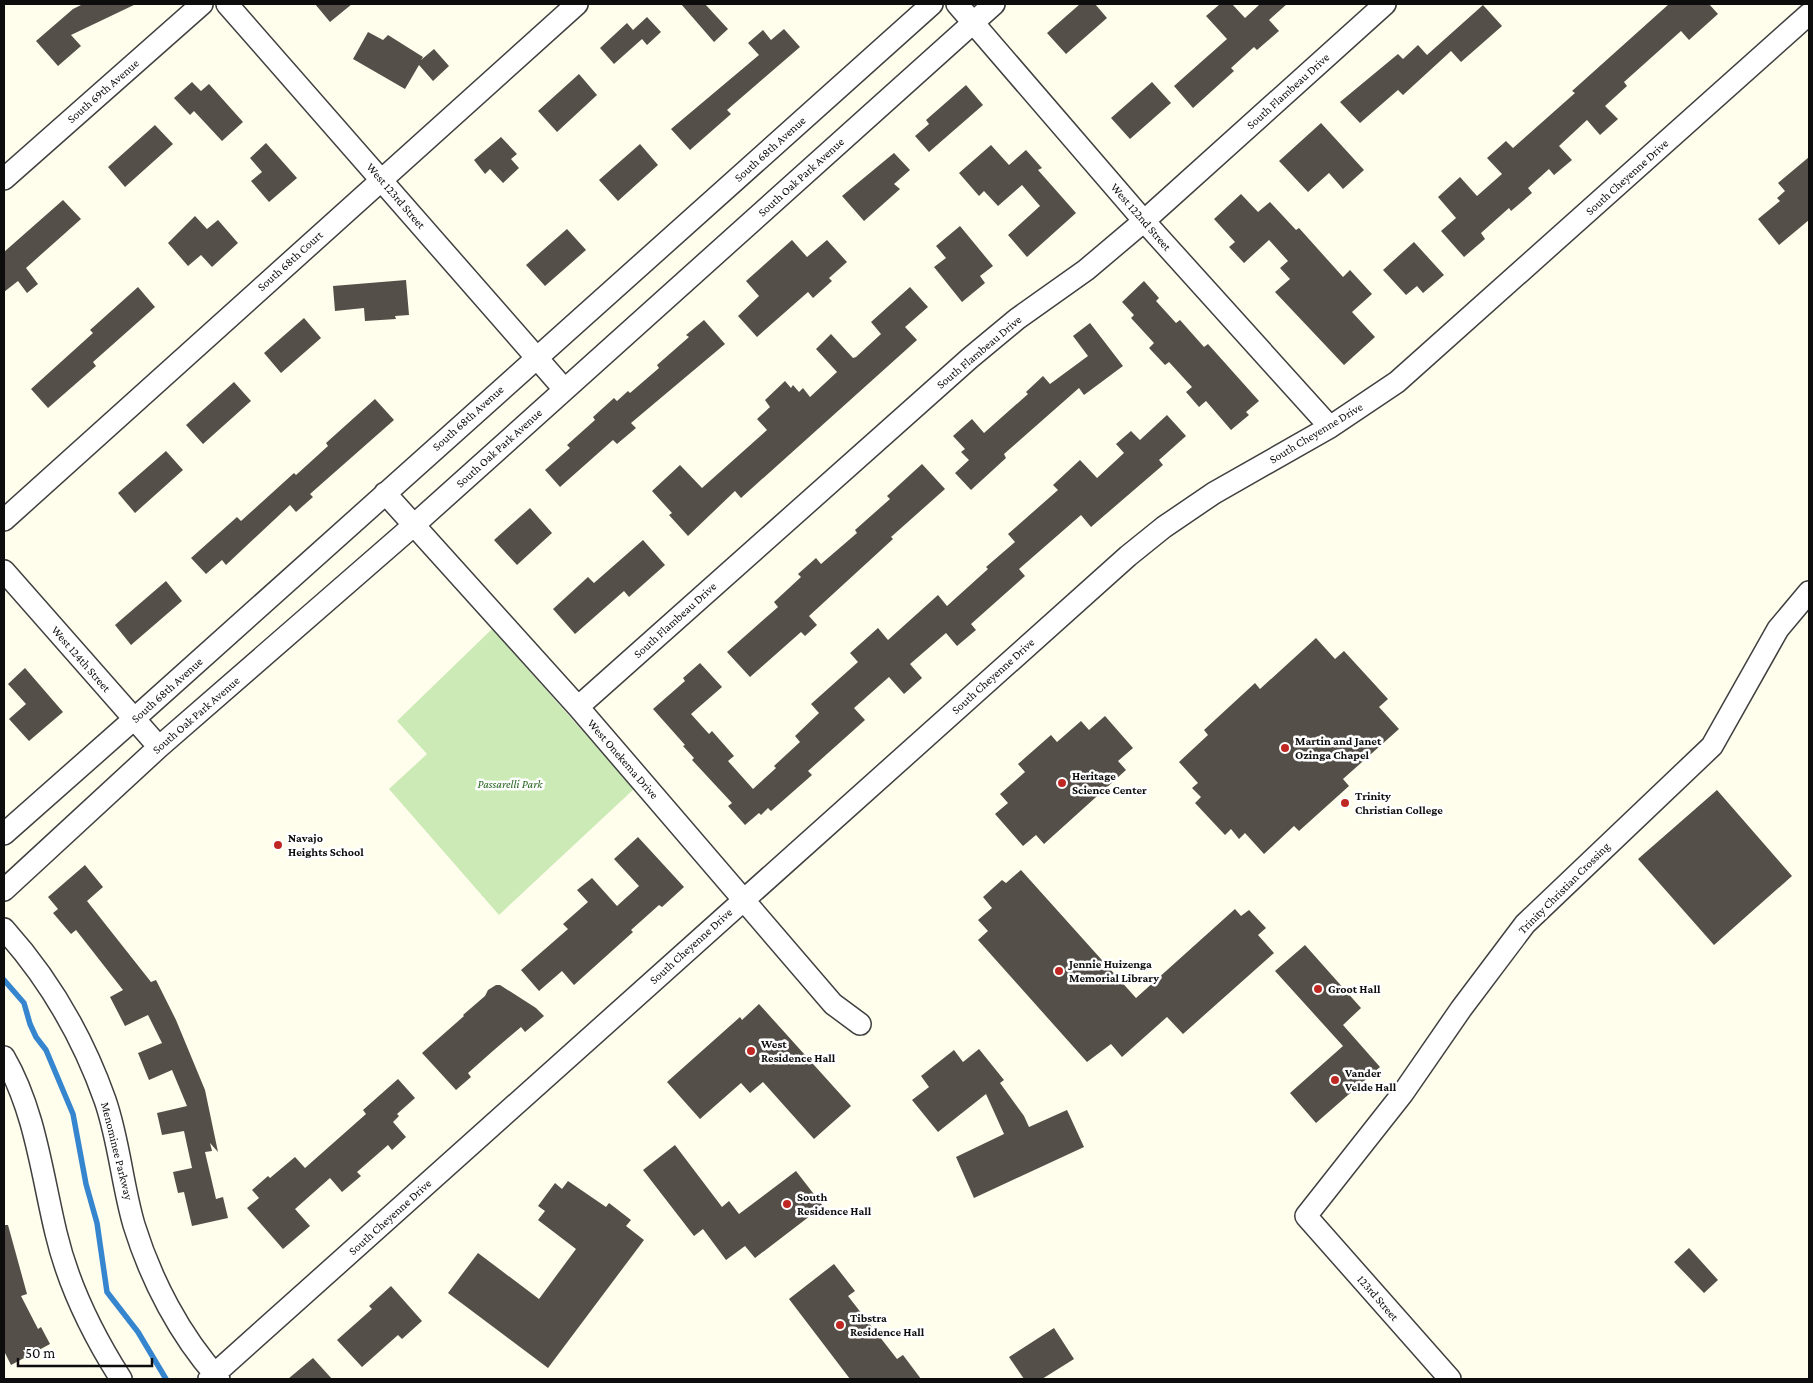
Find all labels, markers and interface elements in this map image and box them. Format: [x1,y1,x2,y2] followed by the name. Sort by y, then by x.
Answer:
[1244,50,1332,132] street label: South Flambeau Drive
[64,56,142,126] street label: South 69th Avenue
[731,113,809,185] street label: South 68th Avenue
[755,135,847,219] street label: South Oak Park Avenue
[1583,136,1671,218] street label: South Cheyenne Drive
[364,160,429,233] street label: West 123rd Street
[1108,180,1175,255] street label: West 122nd Street
[254,227,326,294] street label: South 68th Court
[934,312,1024,392] street label: South Flambeau Drive
[429,382,507,454] street label: South 68th Avenue
[1267,400,1365,466] street label: South Cheyenne Drive
[453,406,545,490] street label: South Oak Park Avenue
[631,579,719,661] street label: South Flambeau Drive
[48,623,114,696] street label: West 124th Street
[949,635,1037,717] street label: South Cheyenne Drive
[128,654,206,726] street label: South 68th Avenue
[149,673,243,757] street label: South Oak Park Avenue
[585,716,661,802] street label: West Onekema Drive
[1295,734,1382,762] place label: Martin and Janet Ozinga Chapel
[1279,742,1291,754] marker: Martin and Janet Ozinga Chapel
[1072,769,1147,797] place label: Heritage Science Center
[477,777,543,791] park label: Passarelli Park
[1056,777,1068,789] marker: Heritage Science Center
[1355,789,1443,817] place label: Trinity Christian College
[1339,797,1351,809] marker: Trinity Christian College
[288,831,364,859] place label: Navajo Heights School
[272,839,284,851] marker: Navajo Heights School
[1515,839,1613,937] street label: Trinity Christian Crossing
[647,905,735,987] street label: South Cheyenne Drive
[1067,957,1159,985] place label: Jennie Huizenga Memorial Library
[1053,965,1065,977] marker: Jennie Huizenga Memorial Library
[1328,982,1381,996] place label: Groot Hall
[1312,983,1324,995] marker: Groot Hall
[760,1037,836,1065] place label: West Residence Hall
[745,1045,757,1057] marker: West Residence Hall
[1344,1066,1397,1094] place label: Vander Velde Hall
[1329,1074,1341,1086] marker: Vander Velde Hall
[98,1101,136,1202] street label: Menominee Parkway
[346,1176,434,1258] street label: South Cheyenne Drive
[797,1190,872,1218] place label: South Residence Hall
[781,1198,793,1210] marker: South Residence Hall
[1354,1272,1402,1325] street label: 123rd Street
[850,1311,925,1339] place label: Tibstra Residence Hall
[834,1319,846,1331] marker: Tibstra Residence Hall
[18,1336,151,1368] scale bar
[25,1345,55,1361] text: 50 m

